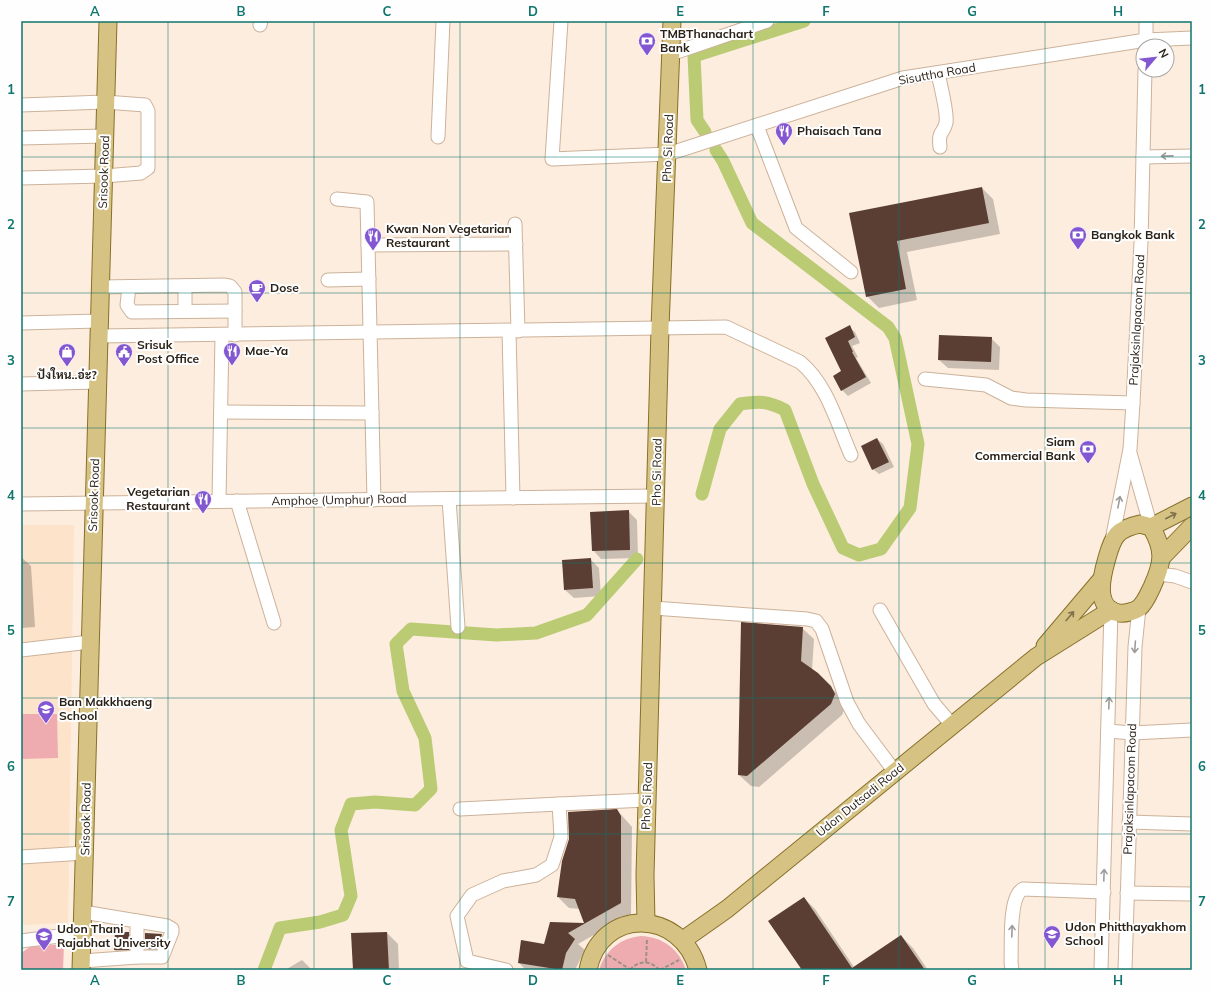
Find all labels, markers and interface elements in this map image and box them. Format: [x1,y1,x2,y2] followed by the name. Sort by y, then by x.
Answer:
[90,3,100,19] text: A
[237,3,246,19] text: B
[383,3,392,19] text: C
[528,3,538,19] text: D
[676,3,684,19] text: E
[822,3,830,19] text: F
[967,3,977,19] text: G
[1113,3,1123,19] text: H
[660,26,754,55] place label: TMBThanachart Bank
[637,31,657,56] bank icon: TMBThanachart Bank
[1135,38,1175,78] north arrow
[1156,46,1172,60] text: N
[897,59,977,88] street label: Sisuttha Road
[7,81,15,97] text: 1
[1198,81,1206,97] text: 1
[659,114,676,182] street label: Pho Si Road
[774,121,794,146] restaurant icon: Phaisach Tana
[797,123,881,138] place label: Phaisach Tana
[95,135,112,209] street label: Srisook Road
[1161,152,1174,160] one-way arrow
[7,216,15,232] text: 2
[1198,216,1206,232] text: 2
[386,221,512,250] place label: Kwan Non Vegetarian Restaurant
[1068,225,1088,250] bank icon: Bangkok Bank
[363,226,383,251] restaurant icon: Kwan Non Vegetarian Restaurant
[1091,227,1175,242] place label: Bangkok Bank
[1126,254,1147,386] street label: Prajaksinlapacom Road
[247,278,267,303] cafe icon: Dose
[270,280,299,295] place label: Dose
[137,337,200,366] place label: Srisuk Post Office
[222,341,242,366] restaurant icon: Mae-Ya
[57,342,77,367] shop icon: ปังใหน..อ่ะ?
[114,342,134,367] public building icon: Srisuk Post Office
[245,343,288,358] place label: Mae-Ya
[7,352,15,368] text: 3
[1198,352,1206,368] text: 3
[37,367,97,382] place label: ปังใหน..อ่ะ?
[975,434,1075,463] place label: Siam Commercial Bank
[648,438,665,506] street label: Pho Si Road
[1078,439,1098,464] bank icon: Siam Commercial Bank
[85,458,102,532] street label: Srisook Road
[126,484,190,513] place label: Vegetarian Restaurant
[7,487,15,503] text: 4
[1198,487,1206,503] text: 4
[193,489,213,514] restaurant icon: Vegetarian Restaurant
[271,491,407,508] street label: Amphoe (Umphur) Road
[1116,496,1124,509] one-way arrow
[1165,512,1177,519] one-way arrow
[1066,611,1075,622] one-way arrow
[7,622,15,638] text: 5
[1198,622,1206,638] text: 5
[1132,640,1139,653] one-way arrow
[59,694,152,723] place label: Ban Makkhaeng School
[1105,697,1113,710] one-way arrow
[36,699,56,724] school or university icon: Ban Makkhaeng School
[1120,723,1139,855] street label: Prajaksinlapacom Road
[7,758,15,774] text: 6
[1198,758,1206,774] text: 6
[813,760,907,840] street label: Udon Dutsadi Road
[638,762,655,830] street label: Pho Si Road
[77,782,94,856] street label: Srisook Road
[1100,869,1108,882] one-way arrow
[7,893,15,909] text: 7
[1198,893,1206,909] text: 7
[1065,919,1186,948] place label: Udon Phitthayakhom School
[57,921,171,950] place label: Udon Thani Rajabhat University
[1042,924,1062,949] school or university icon: Udon Phitthayakhom School
[1009,925,1016,938] one-way arrow
[34,926,54,951] school or university icon: Udon Thani Rajabhat University
[90,972,100,988] text: A
[237,972,246,988] text: B
[383,972,392,988] text: C
[528,972,538,988] text: D
[676,972,684,988] text: E
[822,972,830,988] text: F
[967,972,977,988] text: G
[1113,972,1123,988] text: H

